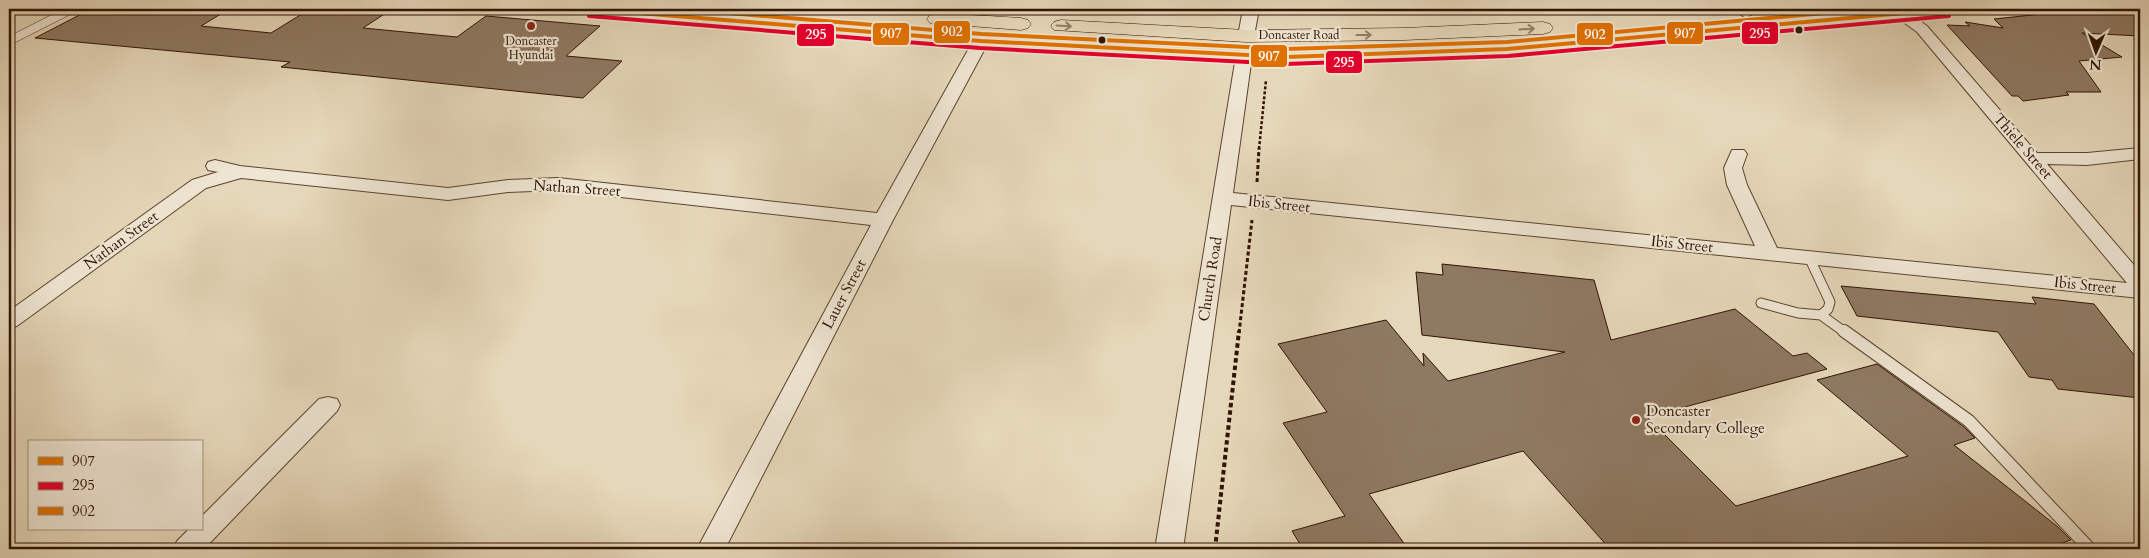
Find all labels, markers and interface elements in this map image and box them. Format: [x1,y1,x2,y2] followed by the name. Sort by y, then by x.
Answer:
[525,20,537,32] marker: Doncaster Hyundai
[933,20,971,44] line badge: 902
[1666,21,1704,45] line badge: 907
[1741,21,1779,45] line badge: 295
[872,22,910,46] line badge: 907
[941,22,963,41] text: 902
[1055,22,1071,31] one-way arrow
[1576,22,1614,46] line badge: 902
[796,23,835,47] line badge: 295
[880,24,902,43] text: 907
[1519,24,1535,33] one-way arrow
[1674,24,1696,43] text: 907
[1749,24,1771,43] text: 295
[805,25,827,44] text: 295
[1584,25,1606,44] text: 902
[1794,25,1804,35] unlabelled marker
[1259,27,1340,43] street label: Doncaster Road
[2072,28,2122,78] north arrow
[1356,30,1372,40] one-way arrow
[505,33,557,63] place label: Doncaster Hyundai
[1097,35,1107,45] unlabelled marker
[1250,44,1288,68] line badge: 907
[1258,47,1280,66] text: 907
[1325,50,1363,74] line badge: 295
[1333,53,1355,72] text: 295
[2089,55,2102,74] text: N
[1989,109,2057,183] street label: Thiele Street
[533,175,622,201] street label: Nathan Street
[1247,191,1311,217] street label: Ibis Street
[80,206,162,274] street label: Nathan Street
[1650,231,1714,257] street label: Ibis Street
[1193,235,1227,323] street label: Church Road
[817,255,871,332] street label: Lauer Street
[2053,272,2117,298] street label: Ibis Street
[1646,401,1765,438] place label: Doncaster Secondary College
[1630,414,1642,426] marker: Doncaster Secondary College
[28,440,202,530] legend
[72,451,95,471] text: 907
[72,475,95,495] text: 295
[72,501,95,521] text: 902

